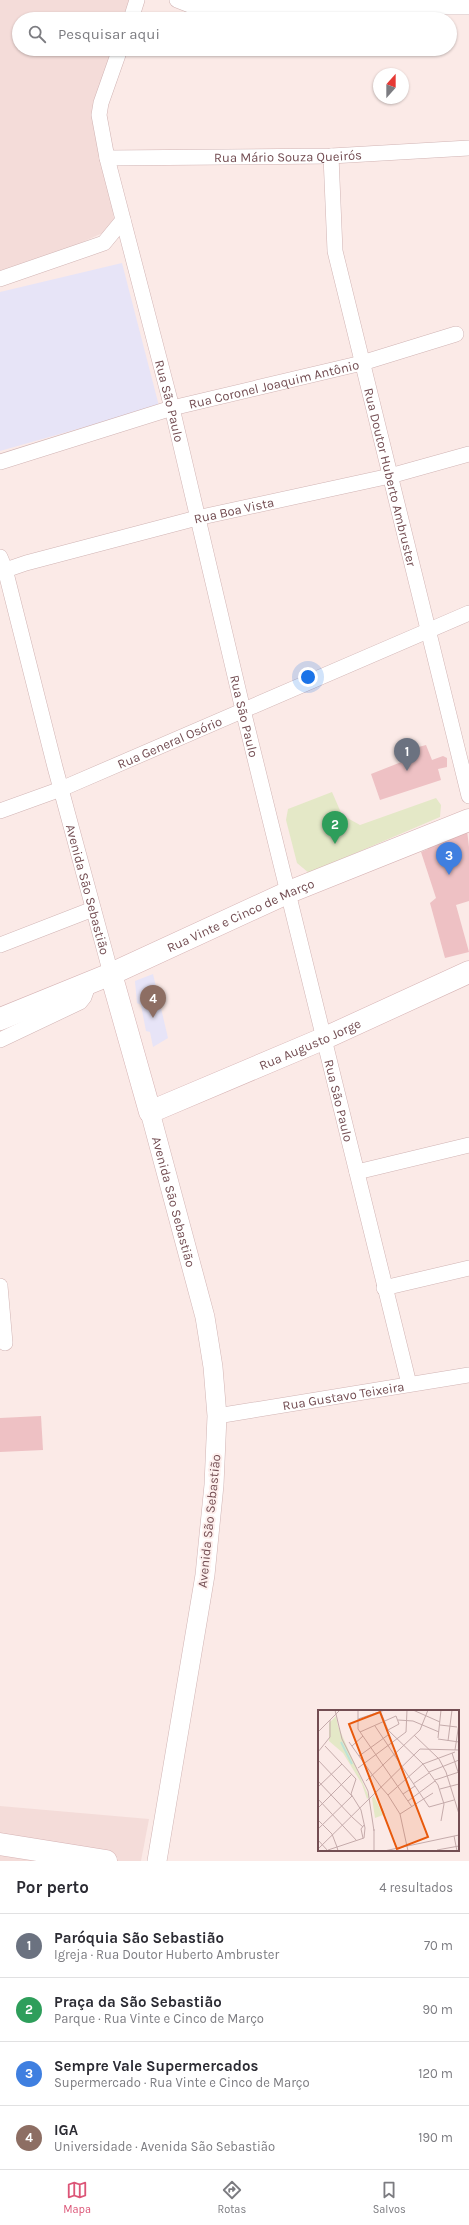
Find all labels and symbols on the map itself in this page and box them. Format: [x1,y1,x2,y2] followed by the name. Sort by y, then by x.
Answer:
[373,68,409,104] north arrow
[214,147,362,165] street label: Rua Mário Souza Queirós
[187,356,361,411] street label: Rua Coronel Joaquim Antônio
[152,358,187,444] street label: Rua São Paulo
[361,386,420,568] street label: Rua Doutor Huberto Ambruster
[192,494,275,526] street label: Rua Boa Vista
[298,667,318,687] your location
[227,673,262,759] street label: Rua São Paulo
[115,713,224,771] street label: Rua General Osório
[394,738,420,771] pin: 1
[322,811,348,844] pin: 2
[63,822,113,956] street label: Avenida São Sebastião
[436,842,462,875] pin: 3
[164,875,316,955] street label: Rua Vinte e Cinco de Março
[140,985,166,1018] pin: 4
[257,1015,363,1073] street label: Rua Augusto Jorge
[322,1058,357,1143] street label: Rua São Paulo
[149,1135,199,1269] street label: Avenida São Sebastião
[281,1378,405,1413] street label: Rua Gustavo Teixeira
[195,1453,223,1589] street label: Avenida São Sebastião
[318,1710,459,1851] inset map

